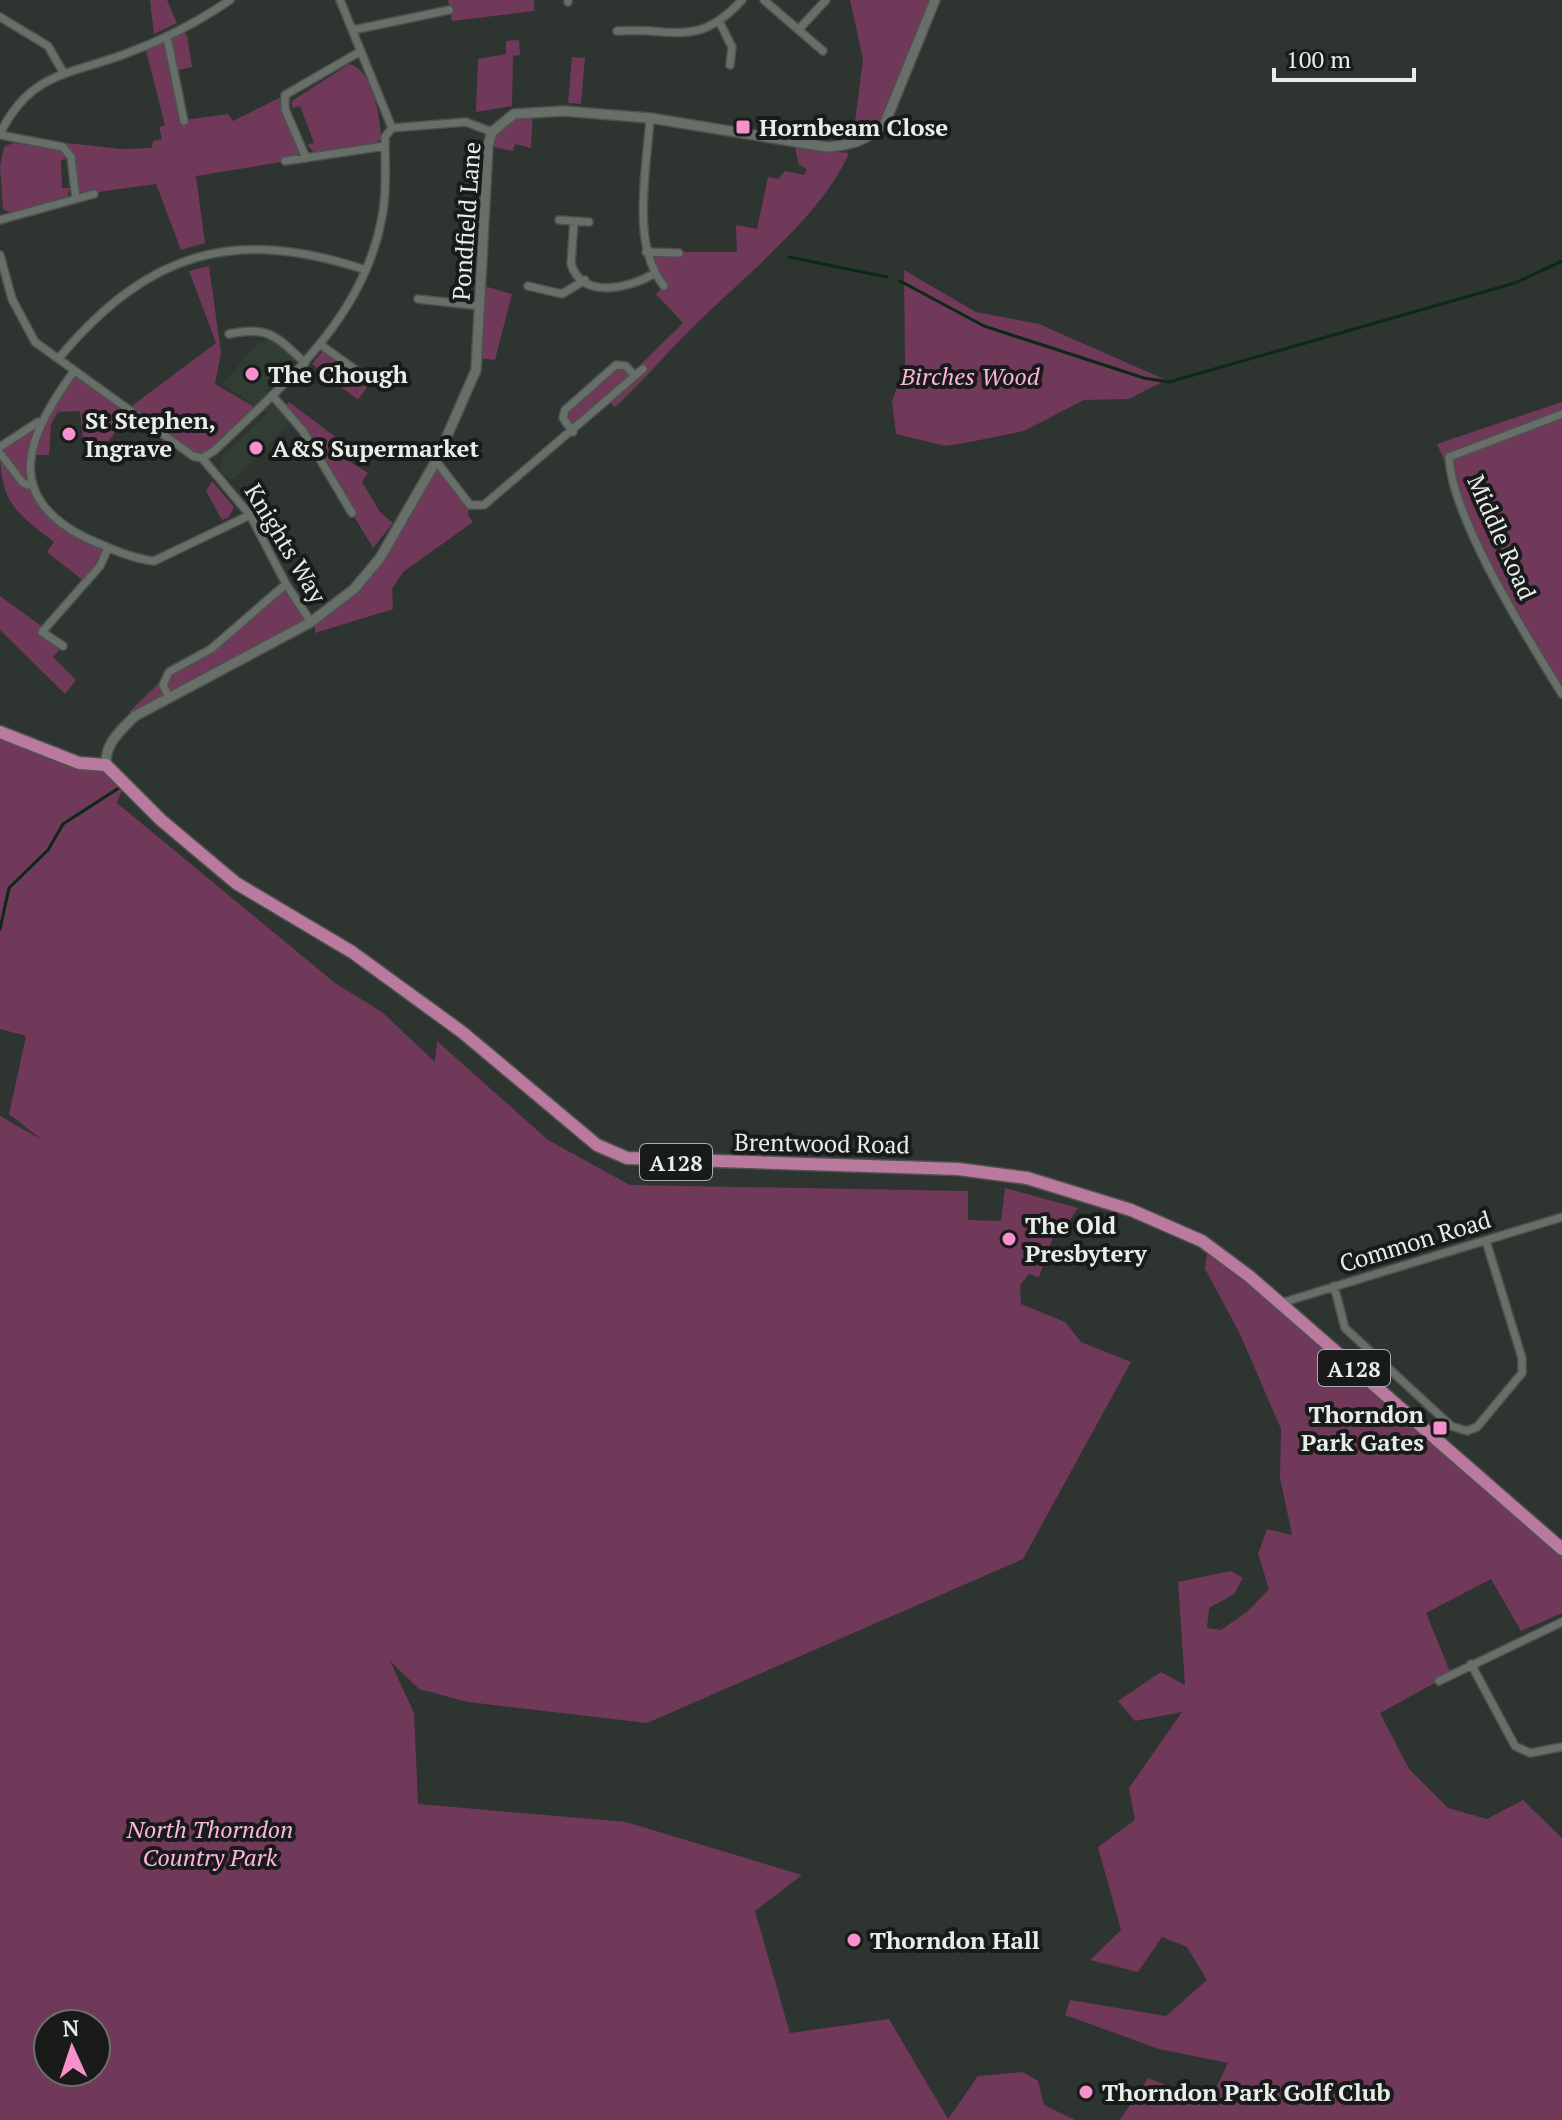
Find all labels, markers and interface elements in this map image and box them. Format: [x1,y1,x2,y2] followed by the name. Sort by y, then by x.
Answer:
[1274,32,1414,82] scale bar
[1286,43,1351,75] text: 100 m
[759,111,948,143] place label: Hornbeam Close
[734,118,752,136] marker: Hornbeam Close
[444,141,488,301] street label: Pondfield Lane
[268,358,408,390] place label: The Chough
[899,360,1041,392] park label: Birches Wood
[243,365,261,383] marker: The Chough
[85,404,216,464] place label: St Stephen, Ingrave
[60,425,78,443] marker: St Stephen, Ingrave
[272,432,479,464] place label: A&S Supermarket
[247,439,265,457] marker: A&S Supermarket
[1460,470,1544,604] street label: Middle Road
[238,477,335,609] street label: Knights Way
[734,1125,910,1161] street label: Brentwood Road
[640,1144,712,1180] road number: A128
[1335,1203,1495,1279] street label: Common Road
[1025,1209,1148,1269] place label: The Old Presbytery
[1000,1230,1018,1248] marker: The Old Presbytery
[1318,1350,1390,1386] road number: A128
[1301,1398,1425,1458] place label: Thorndon Park Gates
[1431,1419,1449,1437] marker: Thorndon Park Gates
[126,1813,293,1873] park label: North Thorndon Country Park
[870,1924,1040,1956] place label: Thorndon Hall
[845,1931,863,1949] marker: Thorndon Hall
[32,2008,112,2088] north arrow
[62,2013,80,2042] text: N
[1102,2076,1391,2108] place label: Thorndon Park Golf Club
[1077,2083,1095,2101] marker: Thorndon Park Golf Club

